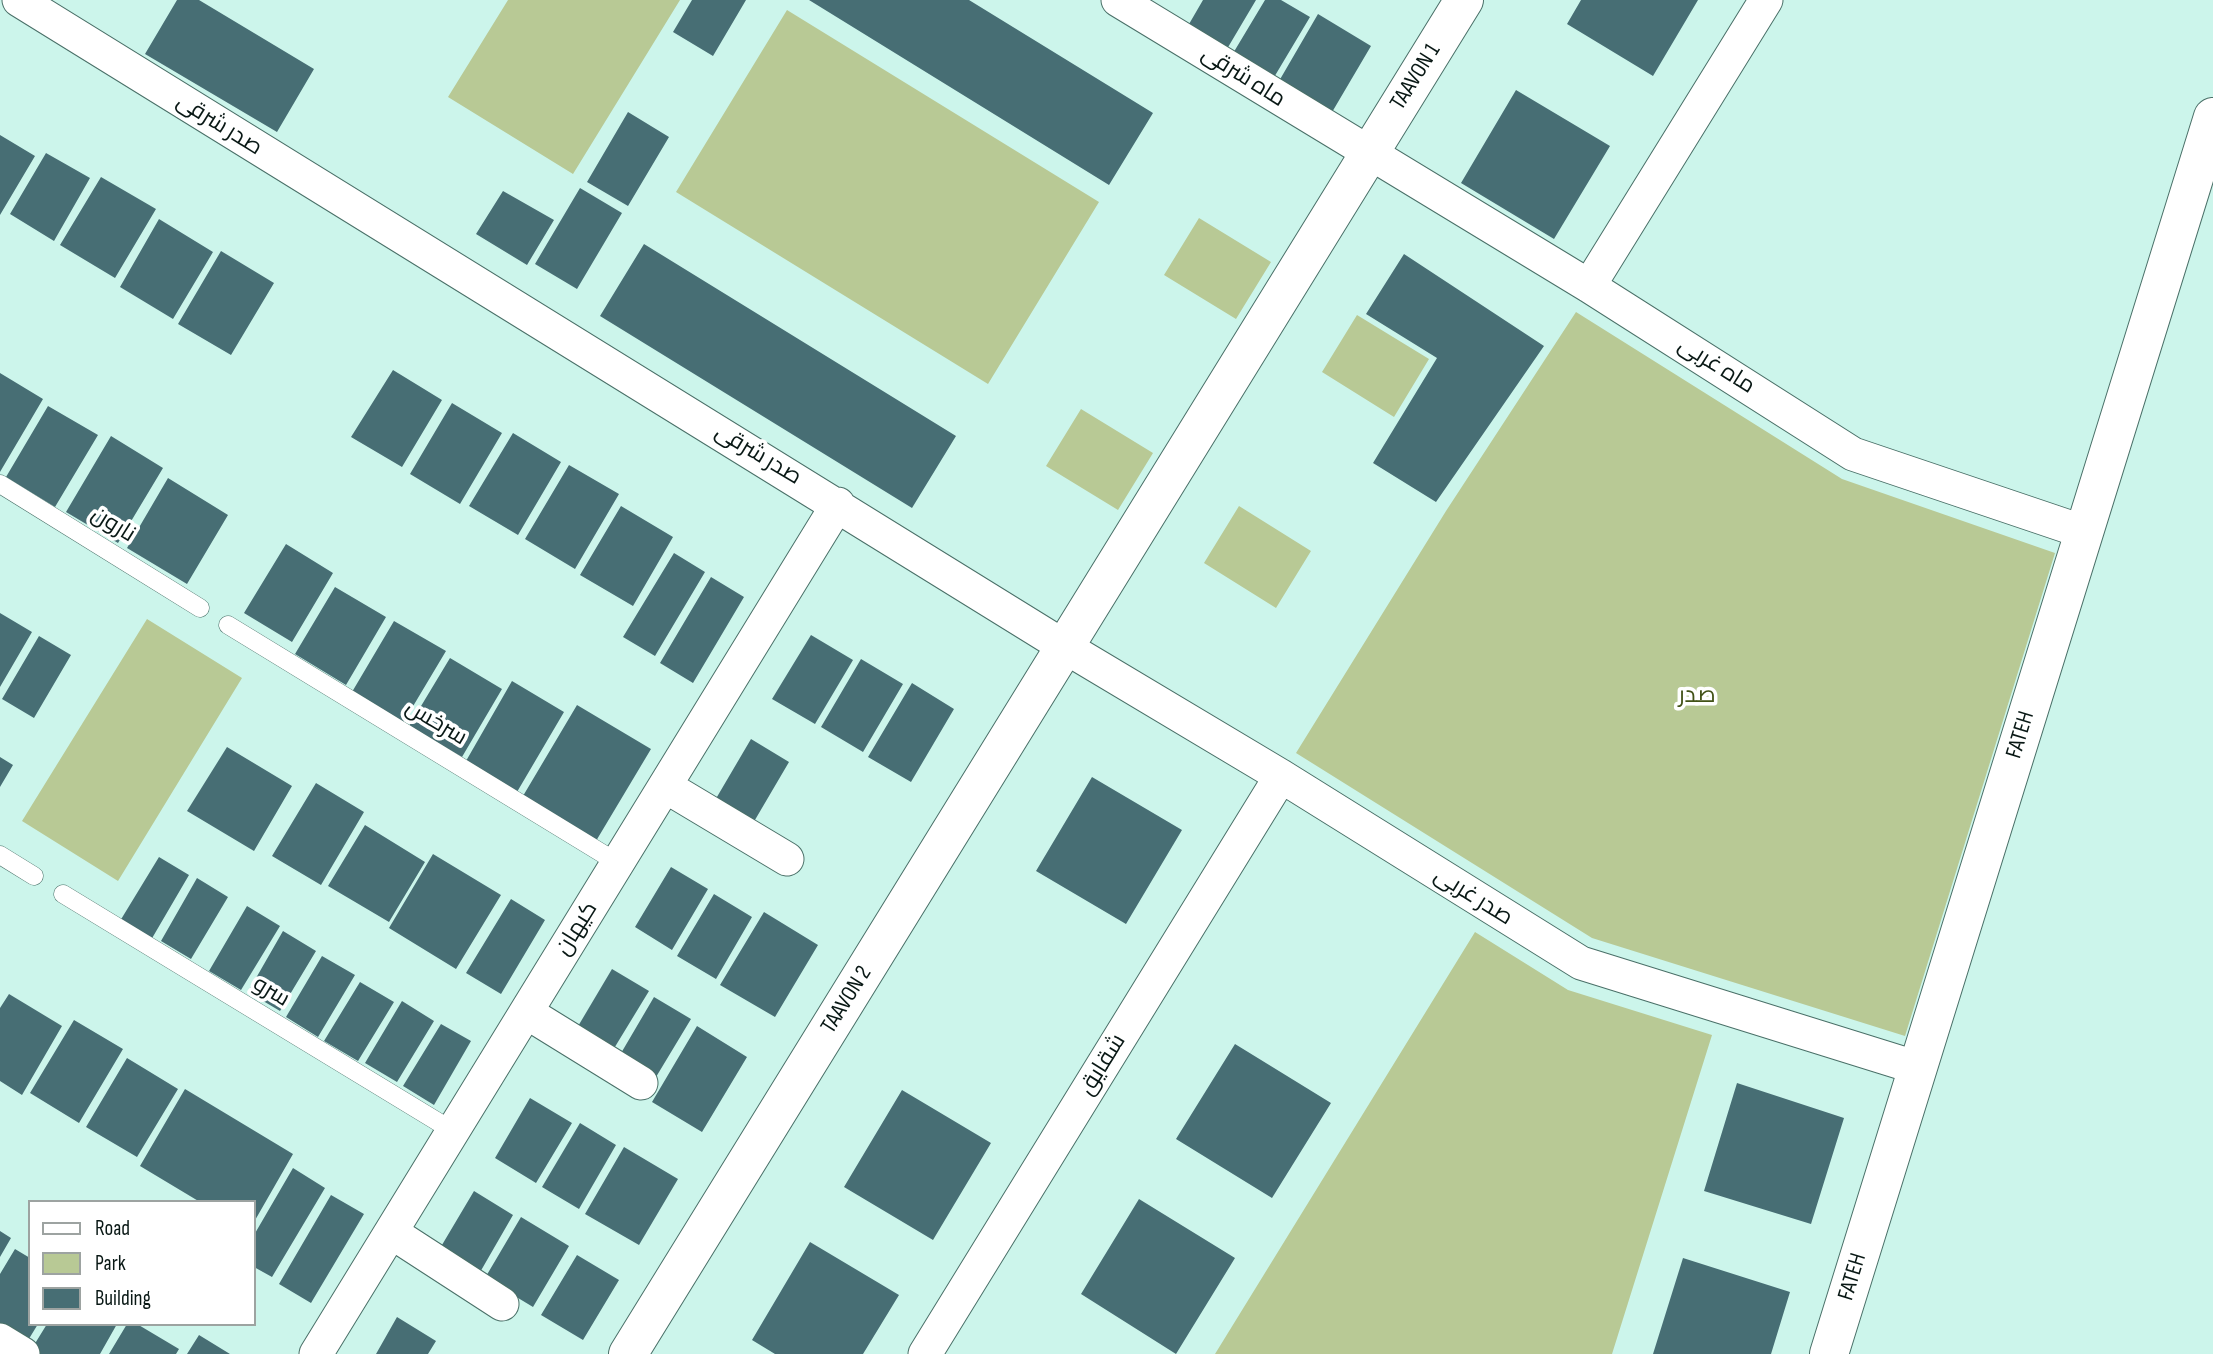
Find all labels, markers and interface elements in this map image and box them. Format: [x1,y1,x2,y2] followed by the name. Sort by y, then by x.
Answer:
[1385,39,1447,115] street label: TAAVON 1
[1196,40,1290,114] street label: ماه شرقی
[171,88,267,162] street label: صدر شرقی
[1672,332,1760,400] street label: ماه غربی
[710,418,806,492] street label: صدر شرقی
[86,501,140,549] street label: نارون
[1678,682,1716,710] park label: صدر
[400,694,472,752] street label: سرخس
[2001,708,2041,762] street label: FATEH
[1428,862,1518,932] street label: صدر غربی
[550,897,604,961] street label: کیهان
[816,961,878,1039] street label: TAAVON 2
[248,970,294,1014] street label: سرو
[1073,1029,1133,1101] street label: شقایق
[28,1200,256,1326] legend
[95,1216,130,1241] text: Road
[1833,1250,1873,1304] street label: FATEH
[95,1251,126,1276] text: Park
[95,1286,151,1311] text: Building

